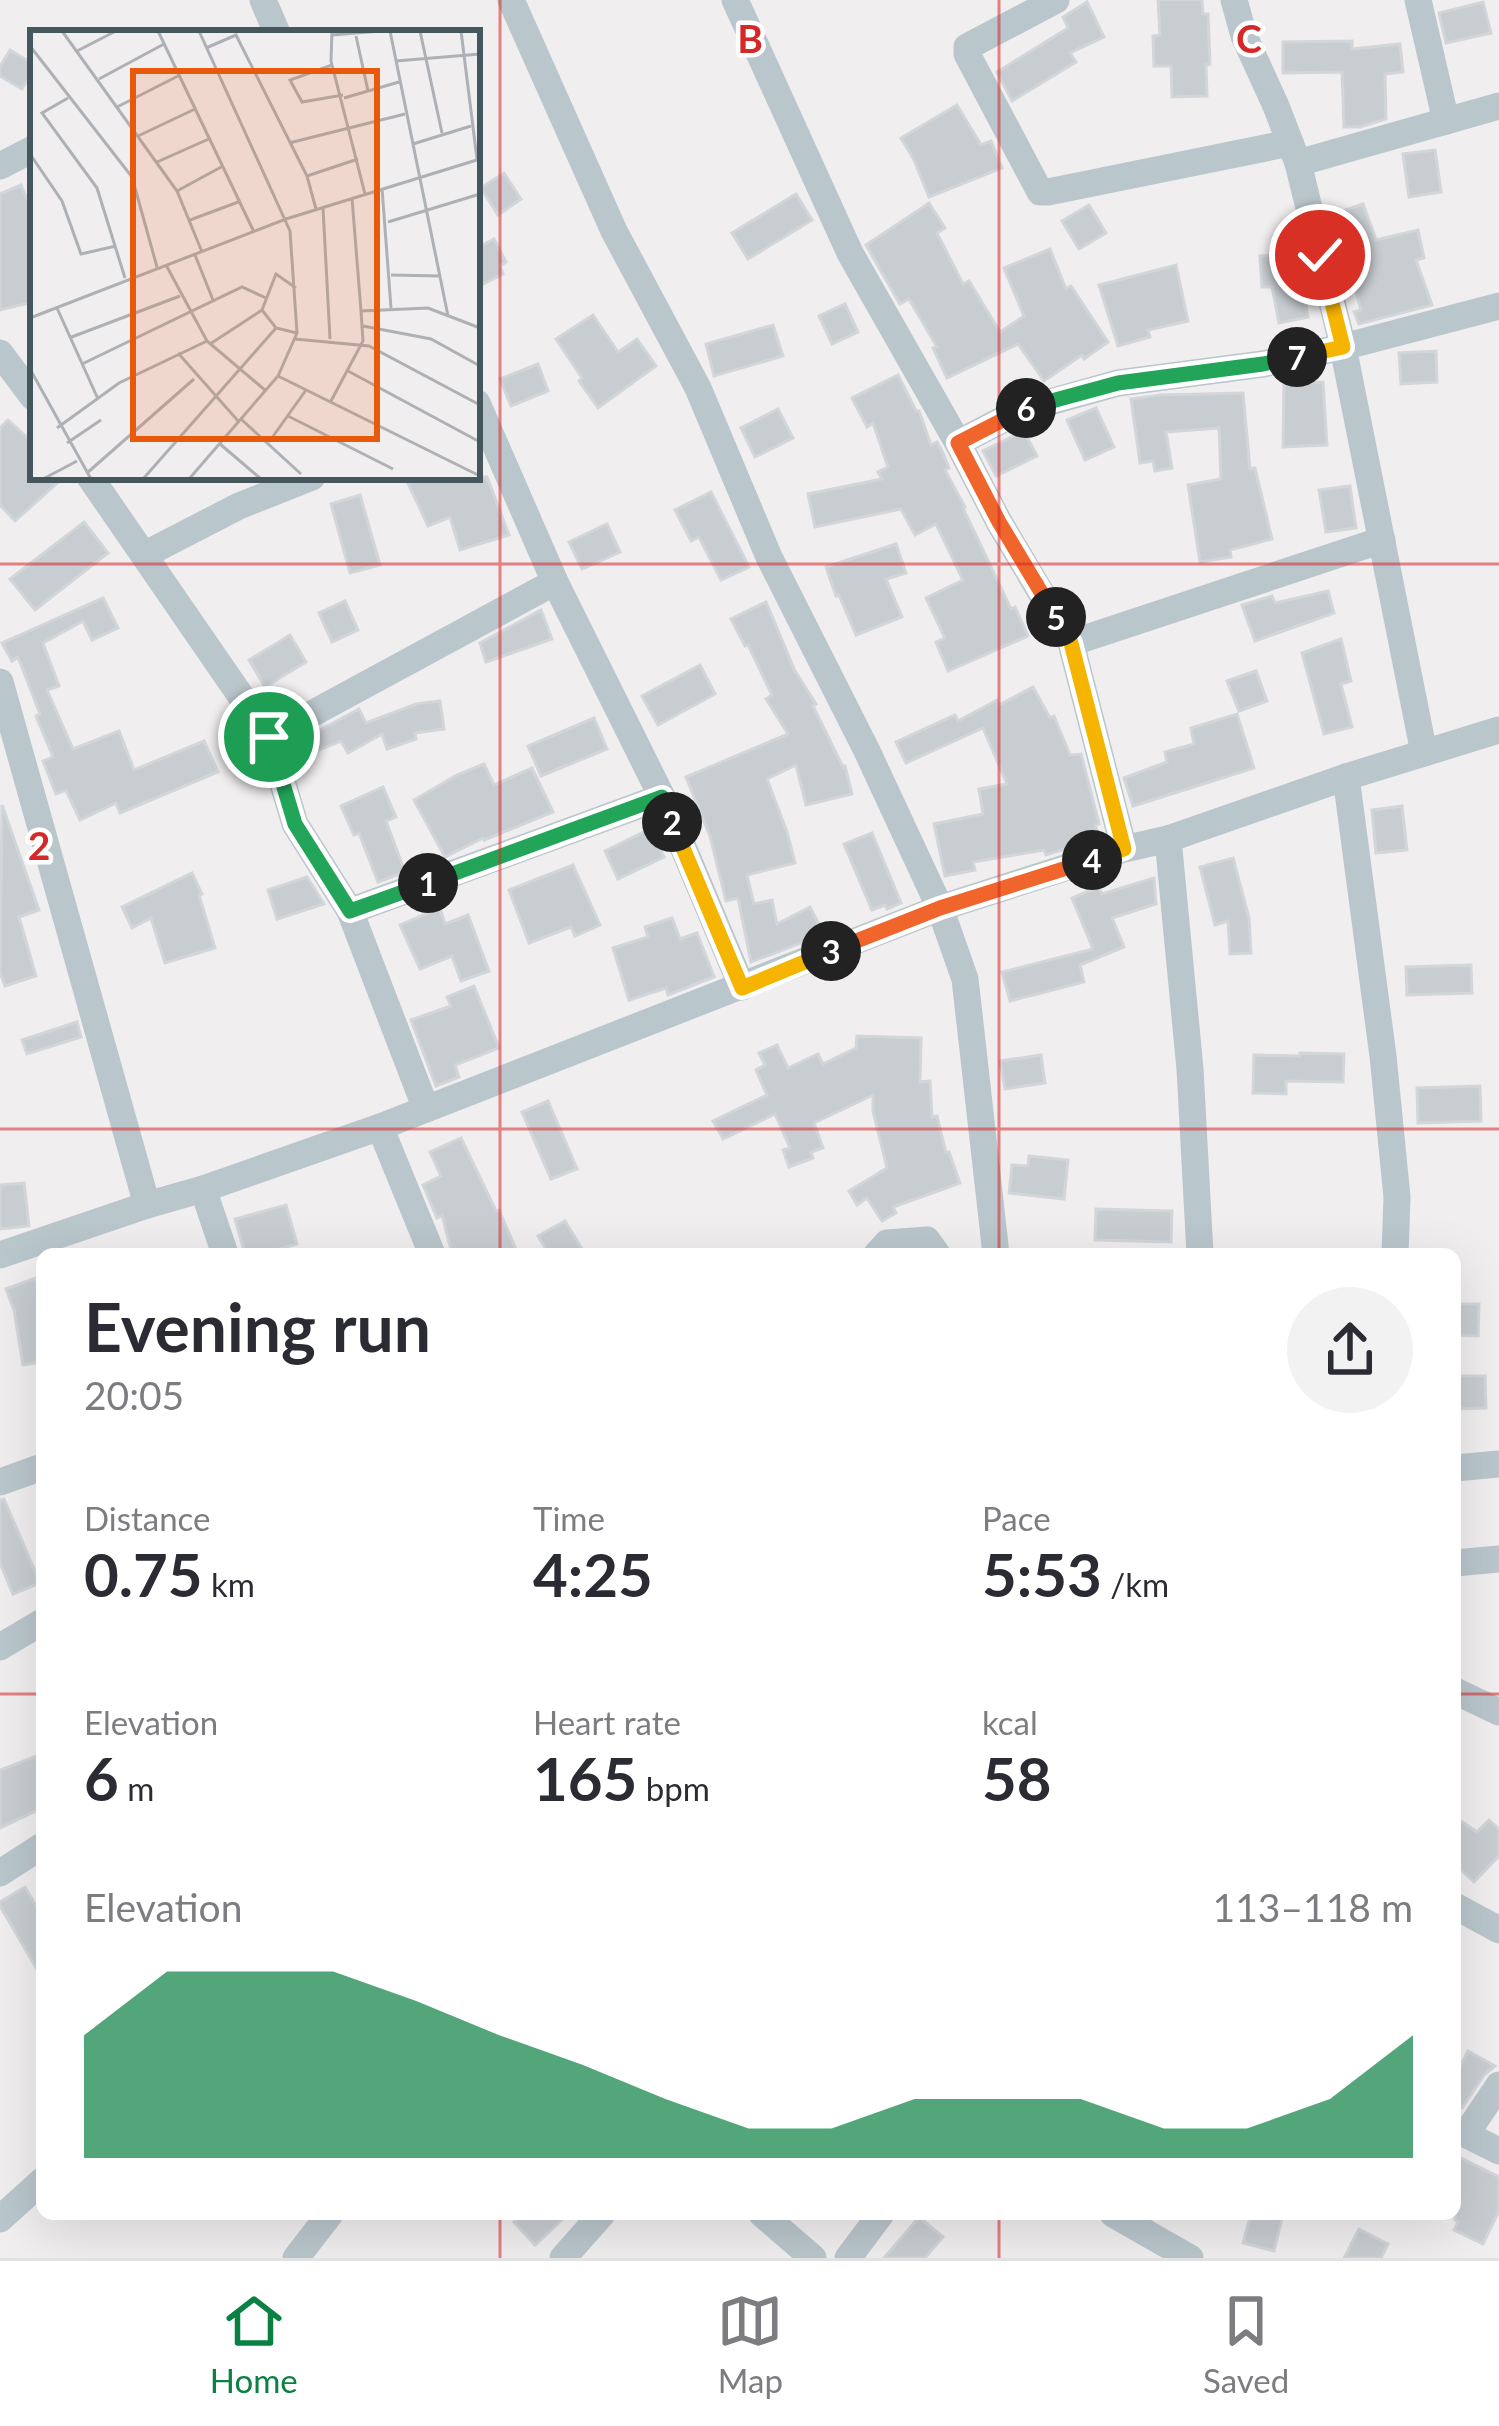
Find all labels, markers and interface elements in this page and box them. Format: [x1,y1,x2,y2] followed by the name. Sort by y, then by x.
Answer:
[737,15,763,61] text: B
[1236,15,1262,61] text: C
[30,30,480,480] inset map
[1269,204,1371,306] pin
[1287,222,1353,288] icon: check
[1267,327,1327,387] pin: 7
[1287,337,1307,377] text: 7
[996,378,1056,438] pin: 6
[1016,388,1036,428] text: 6
[1026,587,1086,647] pin: 5
[1046,597,1066,637] text: 5
[218,686,320,788] pin
[236,704,302,770] icon: arrive
[642,792,702,852] pin: 2
[662,802,682,842] text: 2
[28,822,50,868] text: 2
[1062,830,1122,890] pin: 4
[1082,840,1102,880] text: 4
[398,853,458,913] pin: 1
[418,863,438,903] text: 1
[801,921,861,981] pin: 3
[821,931,841,971] text: 3
[84,1287,431,1366] text: Evening run
[1287,1287,1413,1413] button: share
[84,1372,184,1418] text: 20:05
[84,1498,211,1538] text: Distance
[533,1498,605,1538] text: Time
[982,1498,1051,1538] text: Pace
[84,1538,203,1610] text: 0.75
[533,1538,653,1610] text: 4:25
[982,1538,1102,1610] text: 5:53
[203,1564,255,1604] text: km
[1102,1564,1169,1604] text: /km
[84,1702,218,1742] text: Elevation
[533,1702,681,1742] text: Heart rate
[982,1702,1038,1742] text: kcal
[84,1742,119,1814] text: 6
[533,1742,637,1814] text: 165
[982,1742,1052,1814] text: 58
[119,1768,154,1808] text: m
[637,1768,710,1808] text: bpm
[84,1884,242,1930] text: Elevation
[1213,1884,1413,1930] text: 113–118 m
[210,2288,298,2400] tab: Home
[717,2288,783,2400] tab: Map
[1203,2288,1289,2400] tab: Saved

